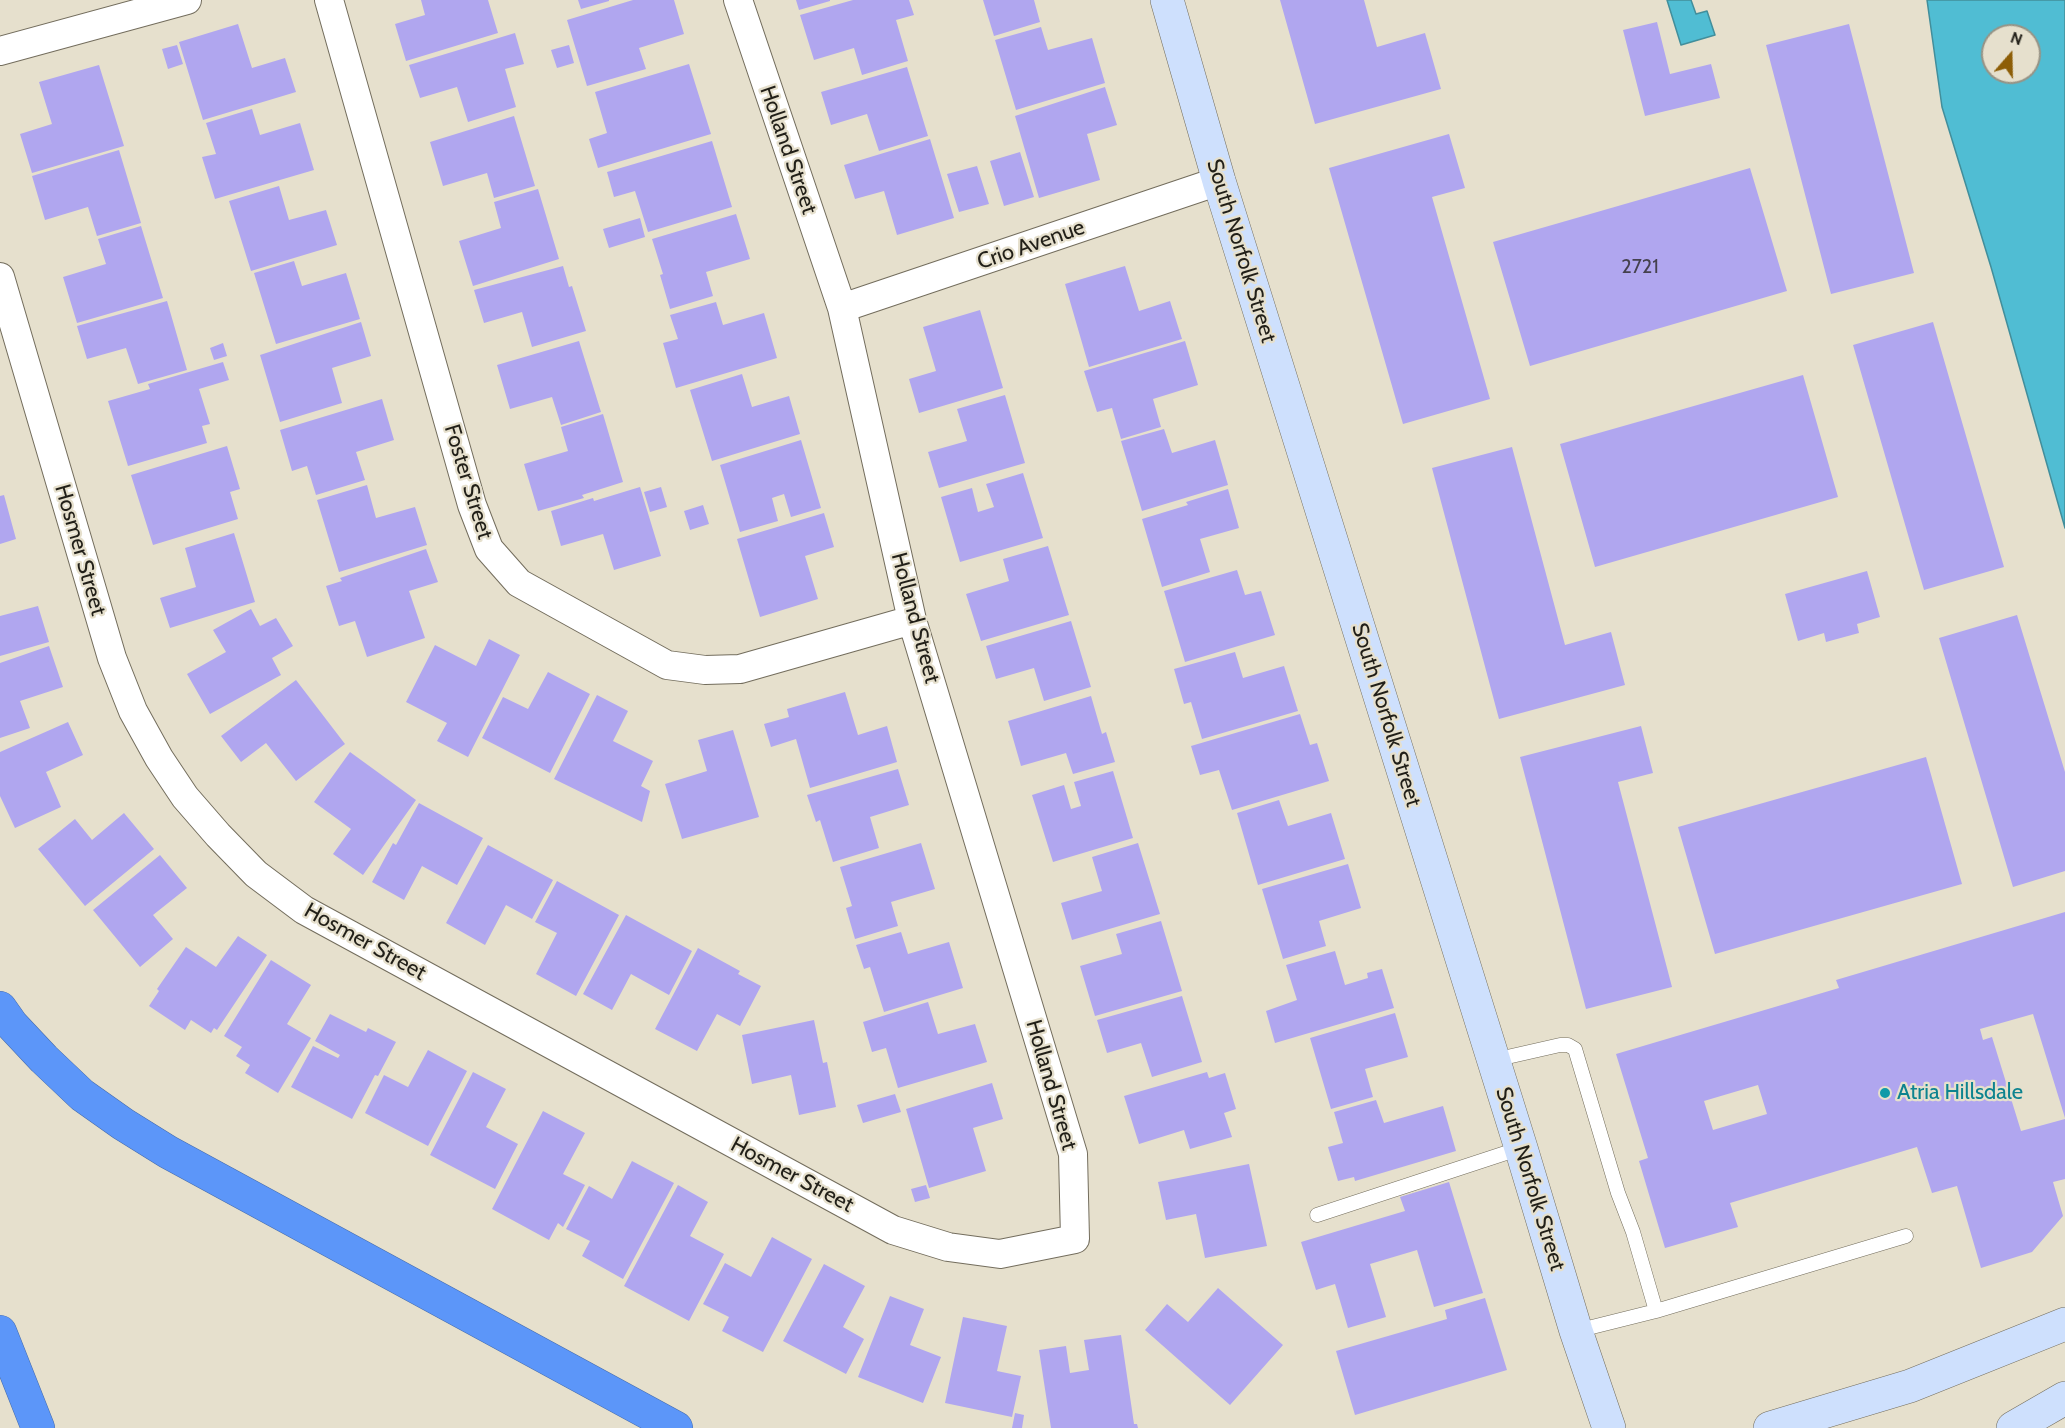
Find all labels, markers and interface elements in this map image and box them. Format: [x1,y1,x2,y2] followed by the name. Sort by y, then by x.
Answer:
[1981,24,2041,84] north arrow
[2008,28,2025,49] text: N
[754,82,822,218] street label: Holland Street
[1200,156,1282,346] street label: South Norfolk Street
[974,214,1088,276] street label: Crio Avenue
[1621,255,1659,279] house number: 2721
[438,421,498,543] street label: Foster Street
[49,481,111,619] street label: Hosmer Street
[885,550,945,686] street label: Holland Street
[1345,620,1427,810] street label: South Norfolk Street
[299,898,431,986] street label: Hosmer Street
[1020,1017,1082,1153] street label: Holland Street
[1897,1080,2023,1106] place label: Atria Hillsdale
[1489,1084,1571,1274] street label: South Norfolk Street
[1878,1086,1892,1100] marker: Atria Hillsdale
[726,1132,858,1218] street label: Hosmer Street

